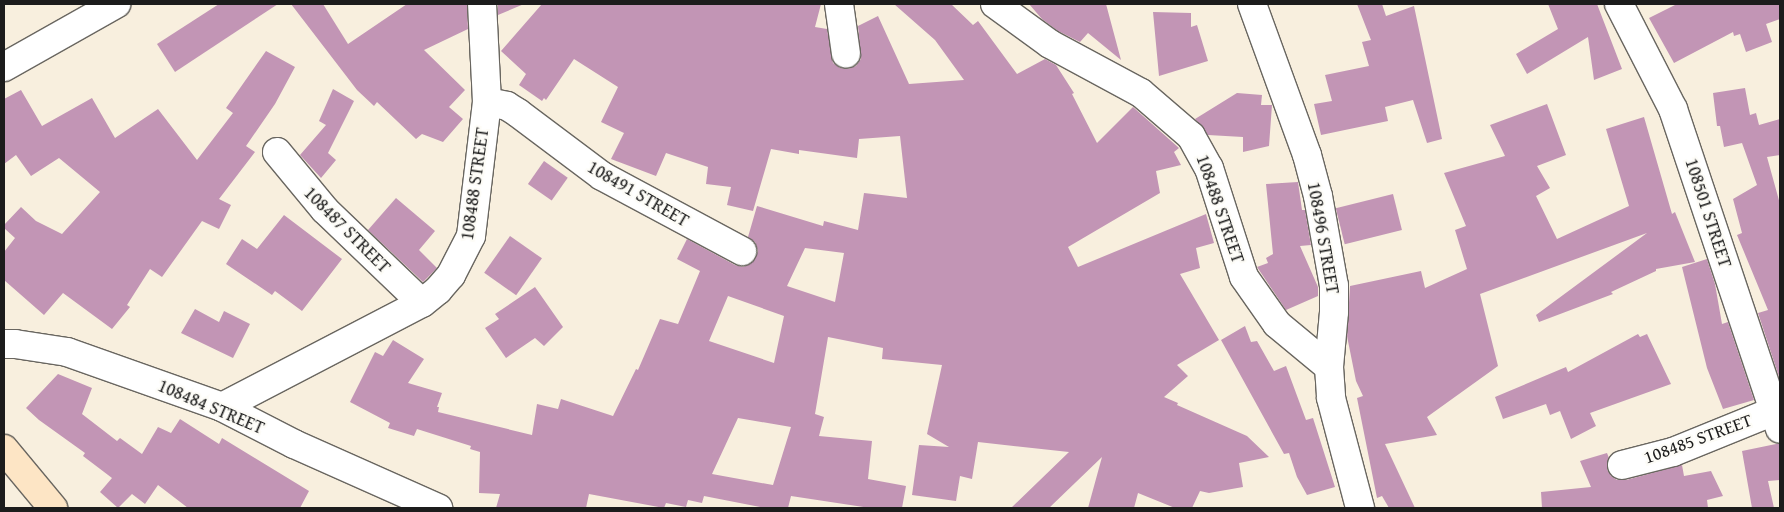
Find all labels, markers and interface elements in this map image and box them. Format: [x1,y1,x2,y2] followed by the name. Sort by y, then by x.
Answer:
[456,126,494,242] street label: 108488 STREET
[1191,152,1249,266] street label: 108488 STREET
[583,156,693,232] street label: 108491 STREET
[1680,156,1736,270] street label: 108501 STREET
[1303,180,1343,296] street label: 108496 STREET
[299,182,395,278] street label: 108487 STREET
[155,375,267,439] street label: 108484 STREET
[1641,409,1755,469] street label: 108485 STREET

